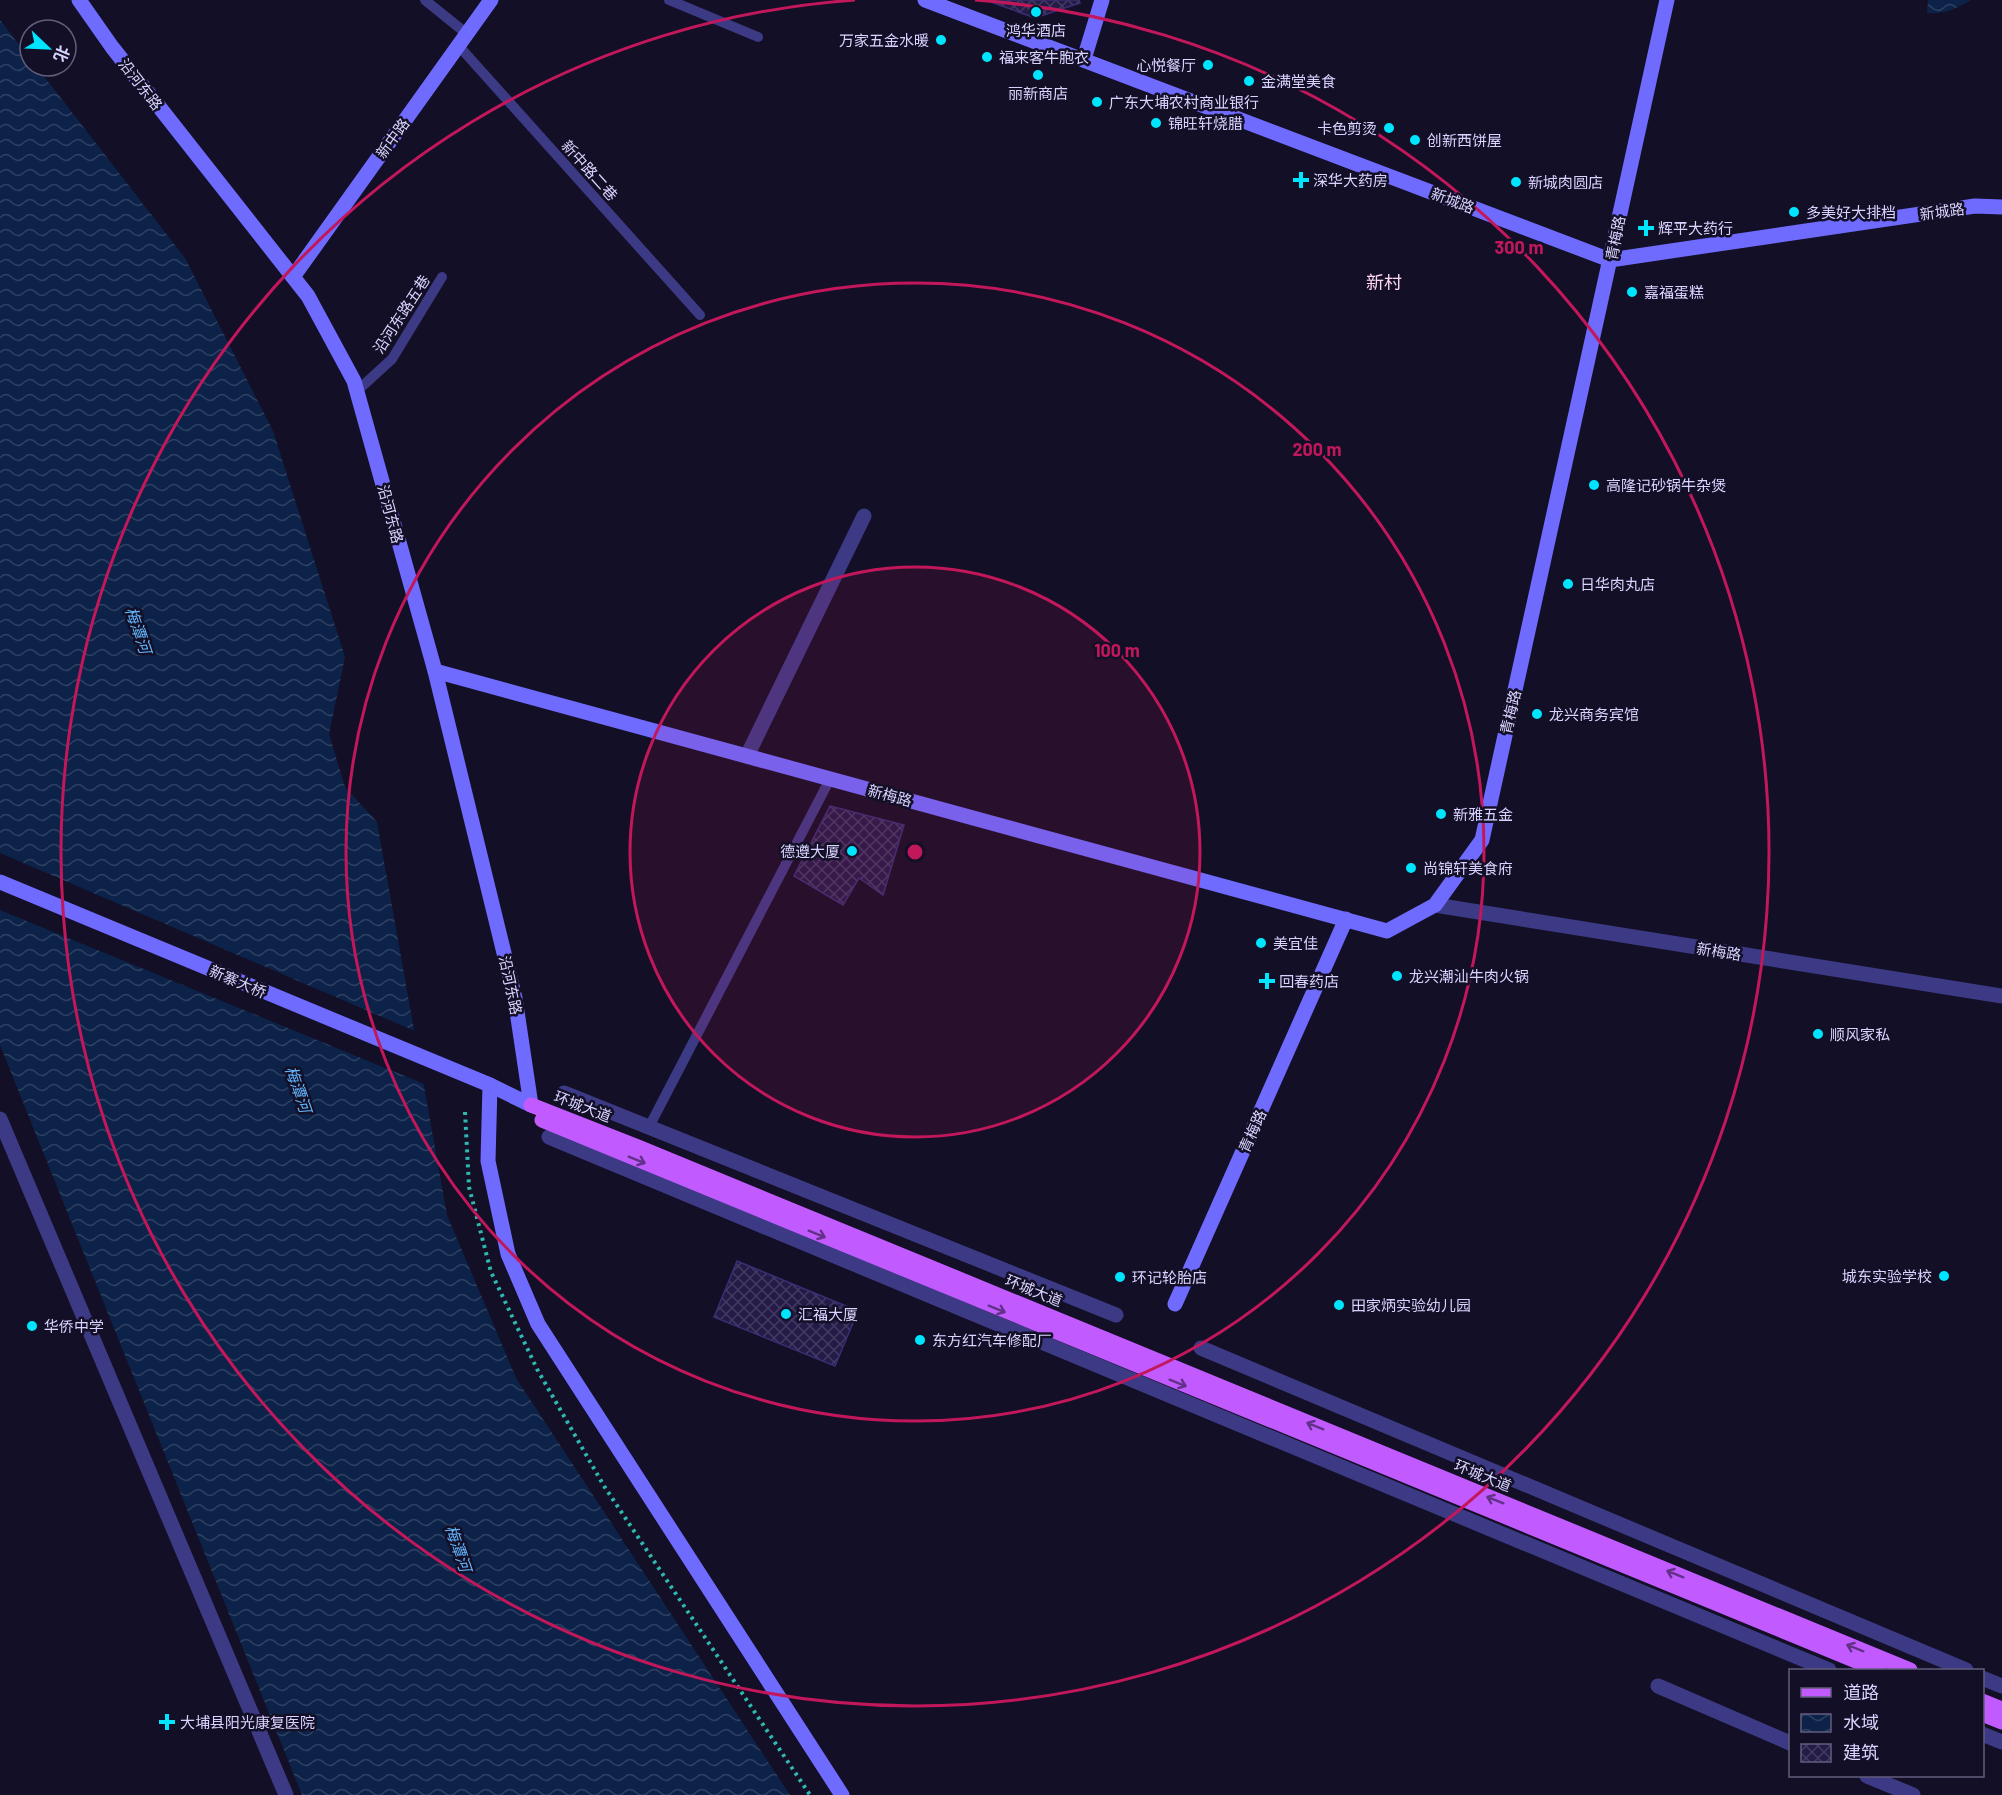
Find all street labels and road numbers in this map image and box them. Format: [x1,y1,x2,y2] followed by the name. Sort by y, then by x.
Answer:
[115,55,167,113] street label: 沿河东路
[371,115,413,161] street label: 新中路
[558,136,622,204] street label: 新中路二巷
[1429,184,1477,216] street label: 新城路
[1918,199,1966,223] street label: 新城路
[1602,214,1628,262] street label: 青梅路
[369,271,433,357] street label: 沿河东路五巷
[375,483,407,545] street label: 沿河东路
[1496,688,1524,736] street label: 青梅路
[866,780,914,810] street label: 新梅路
[1695,939,1743,963] street label: 新梅路
[496,954,526,1016] street label: 沿河东路
[207,961,269,1001] street label: 新寨大桥
[552,1087,614,1125] street label: 环城大道
[1235,1107,1269,1155] street label: 青梅路
[1003,1270,1065,1310] street label: 环城大道
[1452,1455,1514,1495] street label: 环城大道

